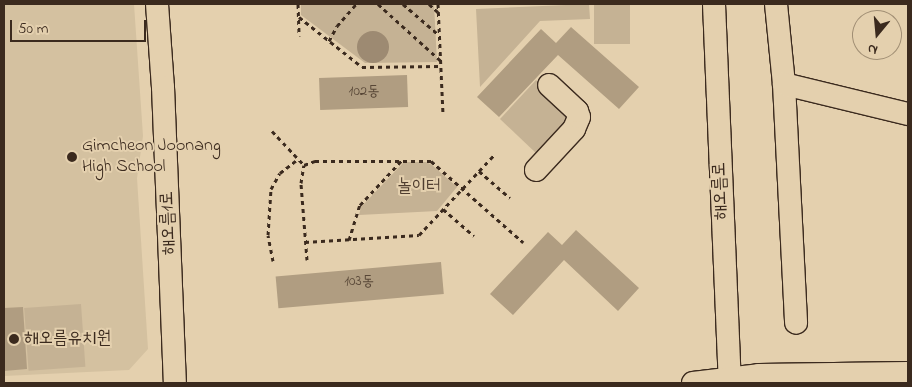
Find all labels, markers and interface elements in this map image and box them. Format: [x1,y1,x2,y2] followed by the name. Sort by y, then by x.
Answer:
[12,10,149,42] scale bar
[852,10,902,60] north arrow
[18,18,48,40] text: 50 m
[865,37,880,60] text: N
[349,83,379,101] house number: 102동
[82,136,221,178] place label: Gimcheon Joonang High School
[66,151,78,163] marker: Gimcheon Joonang High School
[709,162,733,220] street label: 해오름로
[397,176,441,198] park label: 놀이터
[157,191,181,255] street label: 해오름1로
[344,273,374,291] house number: 103동
[24,328,111,350] place label: 해오름유치원
[8,333,20,345] marker: 해오름유치원

